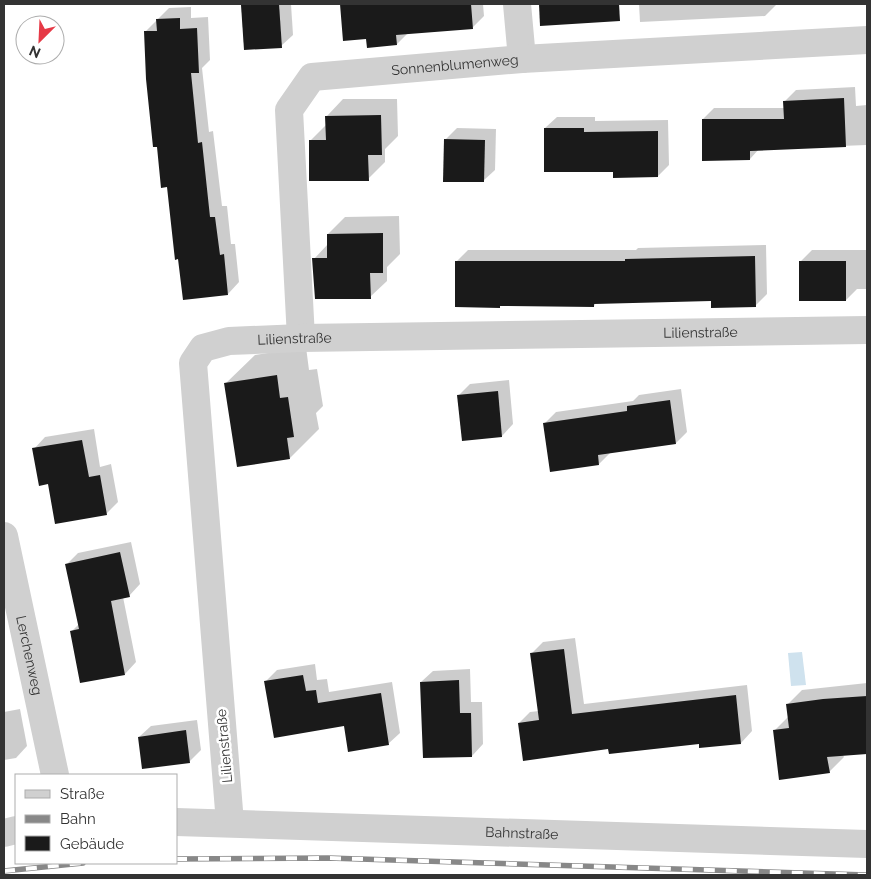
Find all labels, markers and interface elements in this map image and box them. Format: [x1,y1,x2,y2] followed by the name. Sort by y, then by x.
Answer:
[15,15,65,65] north arrow
[27,42,43,61] text: N
[391,51,519,78] street label: Sonnenblumenweg
[663,324,738,341] street label: Lilienstraße
[257,330,332,348] street label: Lilienstraße
[13,614,46,697] street label: Lerchenweg
[213,708,235,784] street label: Lilienstraße
[15,774,178,864] legend
[60,785,105,803] text: Straße
[60,810,96,828] text: Bahn
[485,824,559,842] street label: Bahnstraße
[60,835,124,853] text: Gebäude

